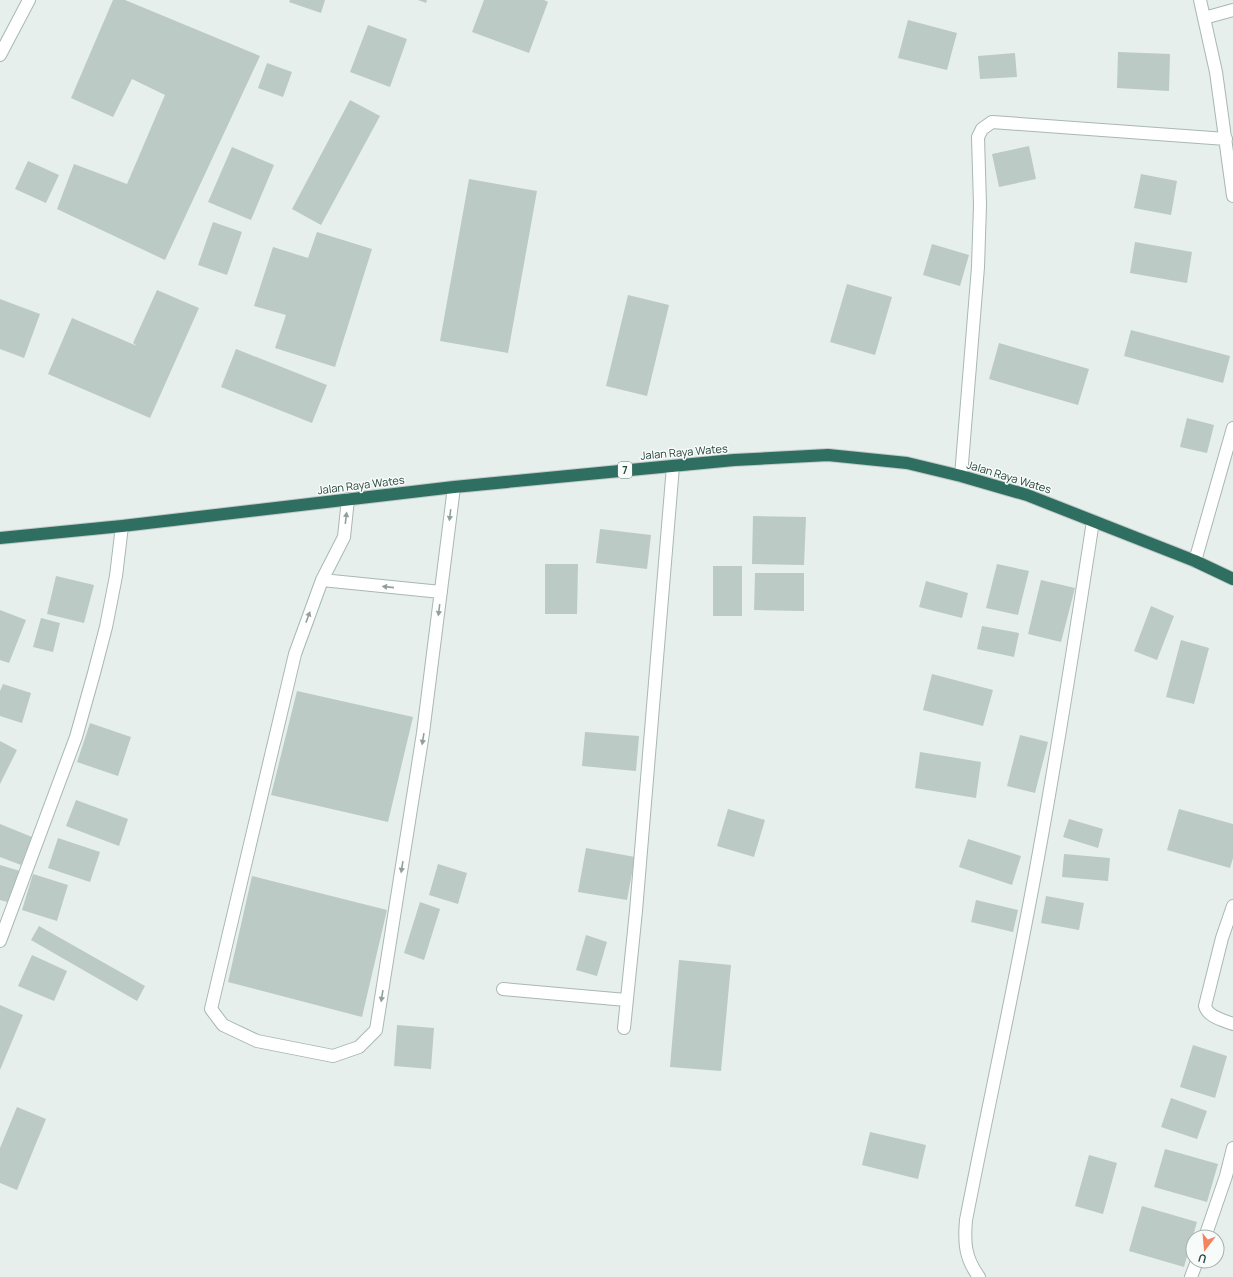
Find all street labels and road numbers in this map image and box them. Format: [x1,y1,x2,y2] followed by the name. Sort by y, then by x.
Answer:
[640,440,728,463] street label: Jalan Raya Wates
[965,457,1053,497] street label: Jalan Raya Wates
[618,462,632,478] road number: 7
[317,472,406,497] street label: Jalan Raya Wates

